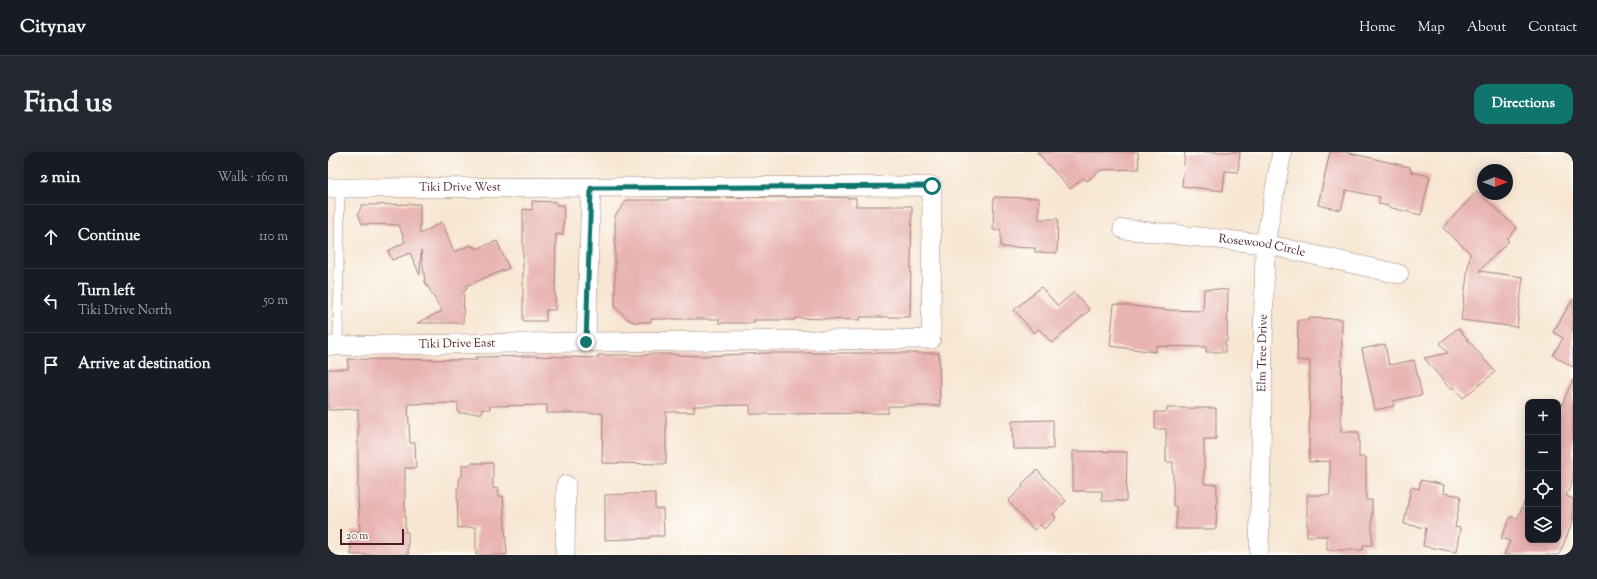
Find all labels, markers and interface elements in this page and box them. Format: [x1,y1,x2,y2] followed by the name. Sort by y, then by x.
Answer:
[20,14,86,41] text: Citynav
[1359,18,1396,38] text: Home
[1418,18,1445,38] text: Map
[1467,18,1506,38] text: About
[1528,18,1577,38] text: Contact
[24,84,112,124] text: Find us
[1474,84,1573,124] button: Directions
[1477,164,1513,200] north arrow
[40,166,81,190] text: 2 min
[217,169,288,187] text: Walk · 160 m
[923,177,941,195] route start
[419,178,501,197] street label: Tiki Drive West
[40,226,62,248] icon: ahead
[78,226,140,247] text: Continue
[259,228,288,246] text: 110 m
[1218,230,1307,262] street label: Rosewood Circle
[78,281,135,302] text: Turn left
[40,290,62,312] icon: left
[263,292,288,310] text: 50 m
[78,302,172,320] text: Tiki Drive North
[1253,314,1273,392] street label: Elm Tree Drive
[577,333,595,351] route end
[418,334,496,354] street label: Tiki Drive East
[40,354,62,376] icon: arrive
[78,354,211,375] text: Arrive at destination
[1525,399,1561,543] map controls
[1525,399,1561,435] button: +
[1525,435,1561,471] button: −
[1525,471,1561,507] button: locate
[1525,507,1561,543] button: layers
[340,527,404,546] scale bar
[346,528,368,544] text: 20 m

